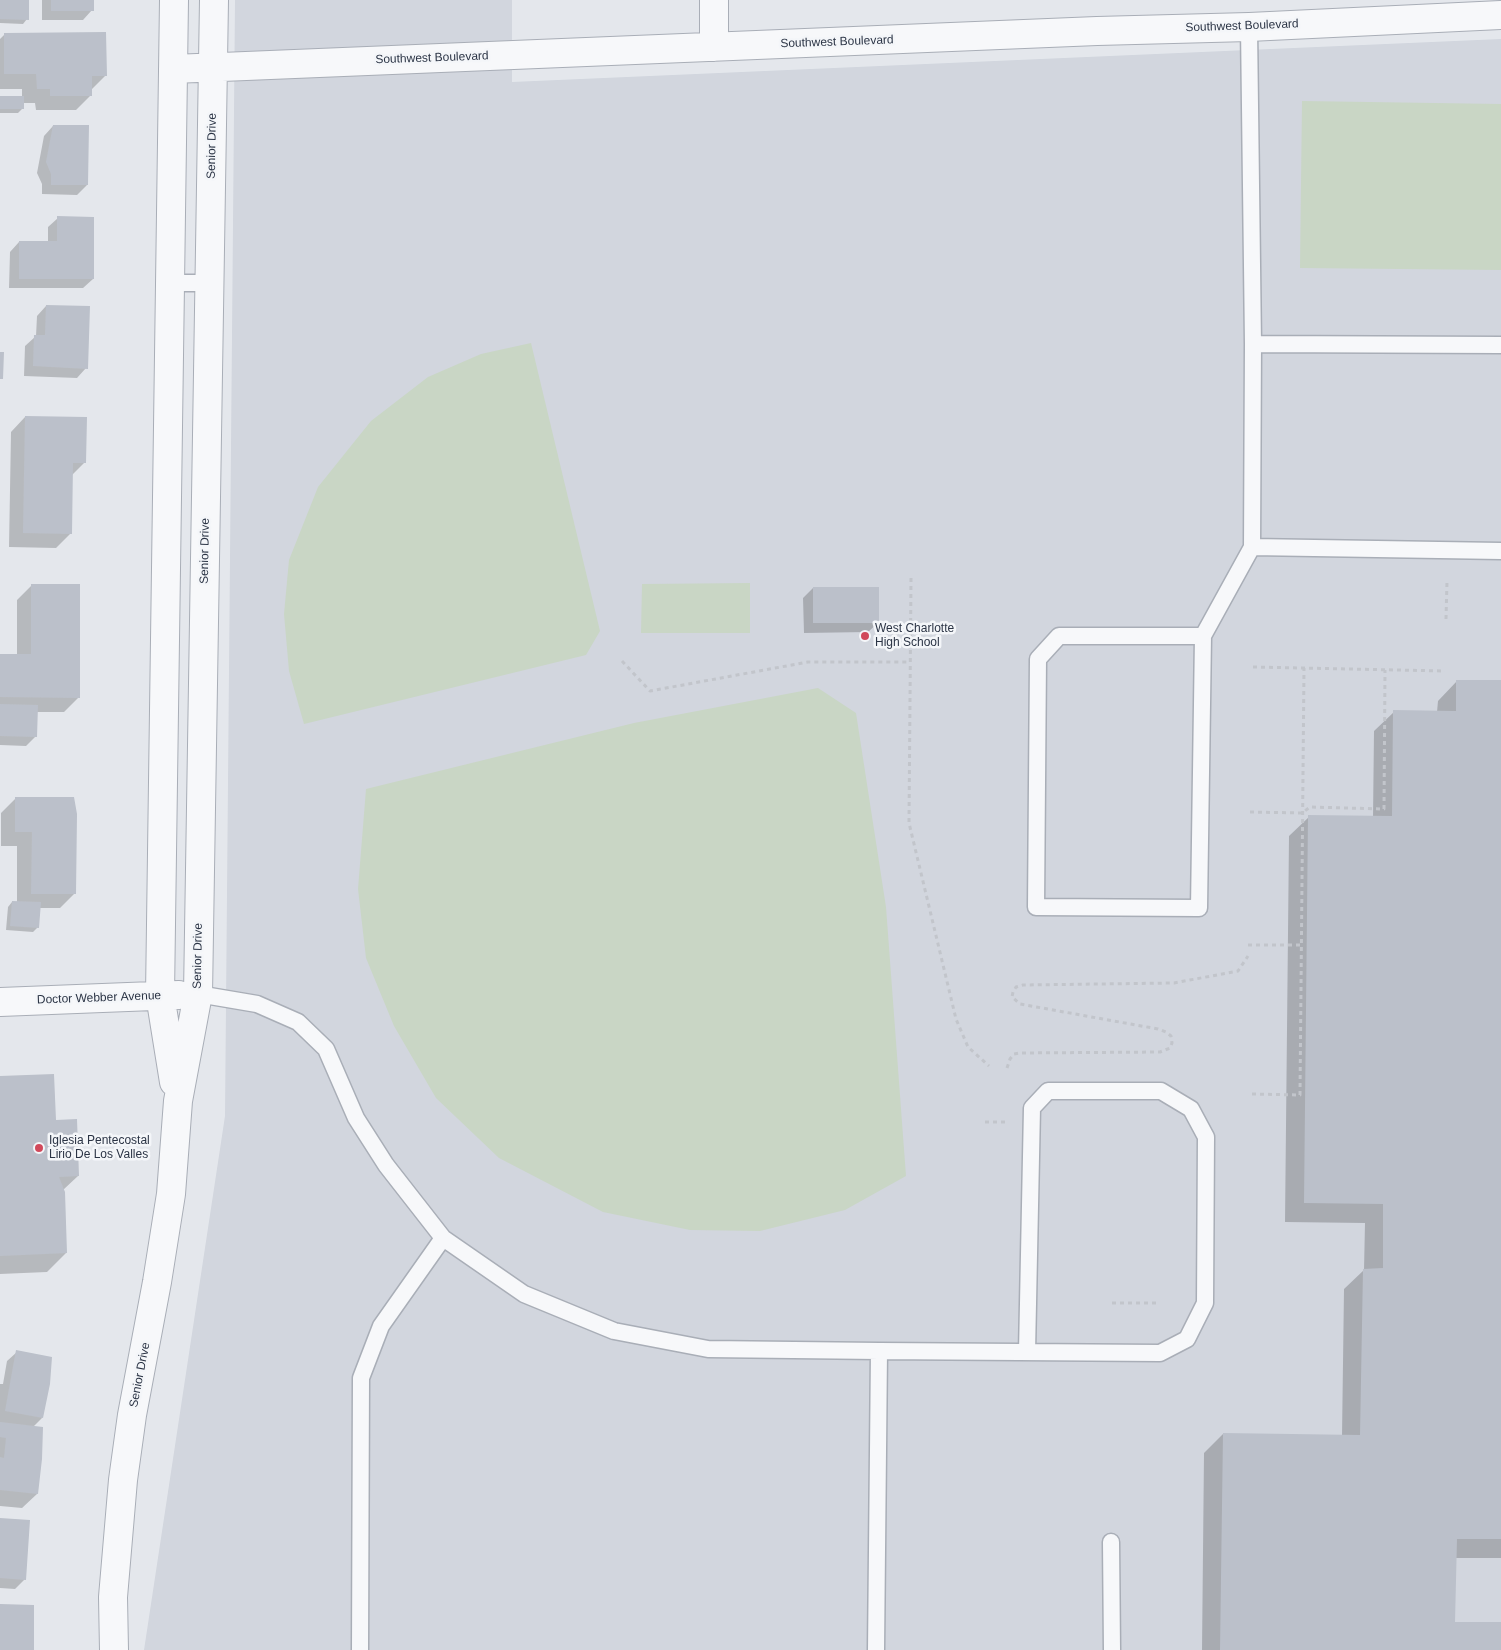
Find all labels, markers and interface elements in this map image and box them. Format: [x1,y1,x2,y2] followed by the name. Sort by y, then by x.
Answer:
[1185,17,1299,35] street label: Southwest Boulevard
[780,33,894,51] street label: Southwest Boulevard
[375,49,489,67] street label: Southwest Boulevard
[204,113,220,179] street label: Senior Drive
[197,518,213,584] street label: Senior Drive
[875,622,954,650] place label: West Charlotte High School
[859,630,871,642] marker: West Charlotte High School
[190,923,206,989] street label: Senior Drive
[37,989,161,1007] street label: Doctor Webber Avenue
[49,1134,150,1162] place label: Iglesia Pentecostal Lirio De Los Valles
[33,1142,45,1154] marker: Iglesia Pentecostal Lirio De Los Valles
[127,1341,153,1409] street label: Senior Drive

